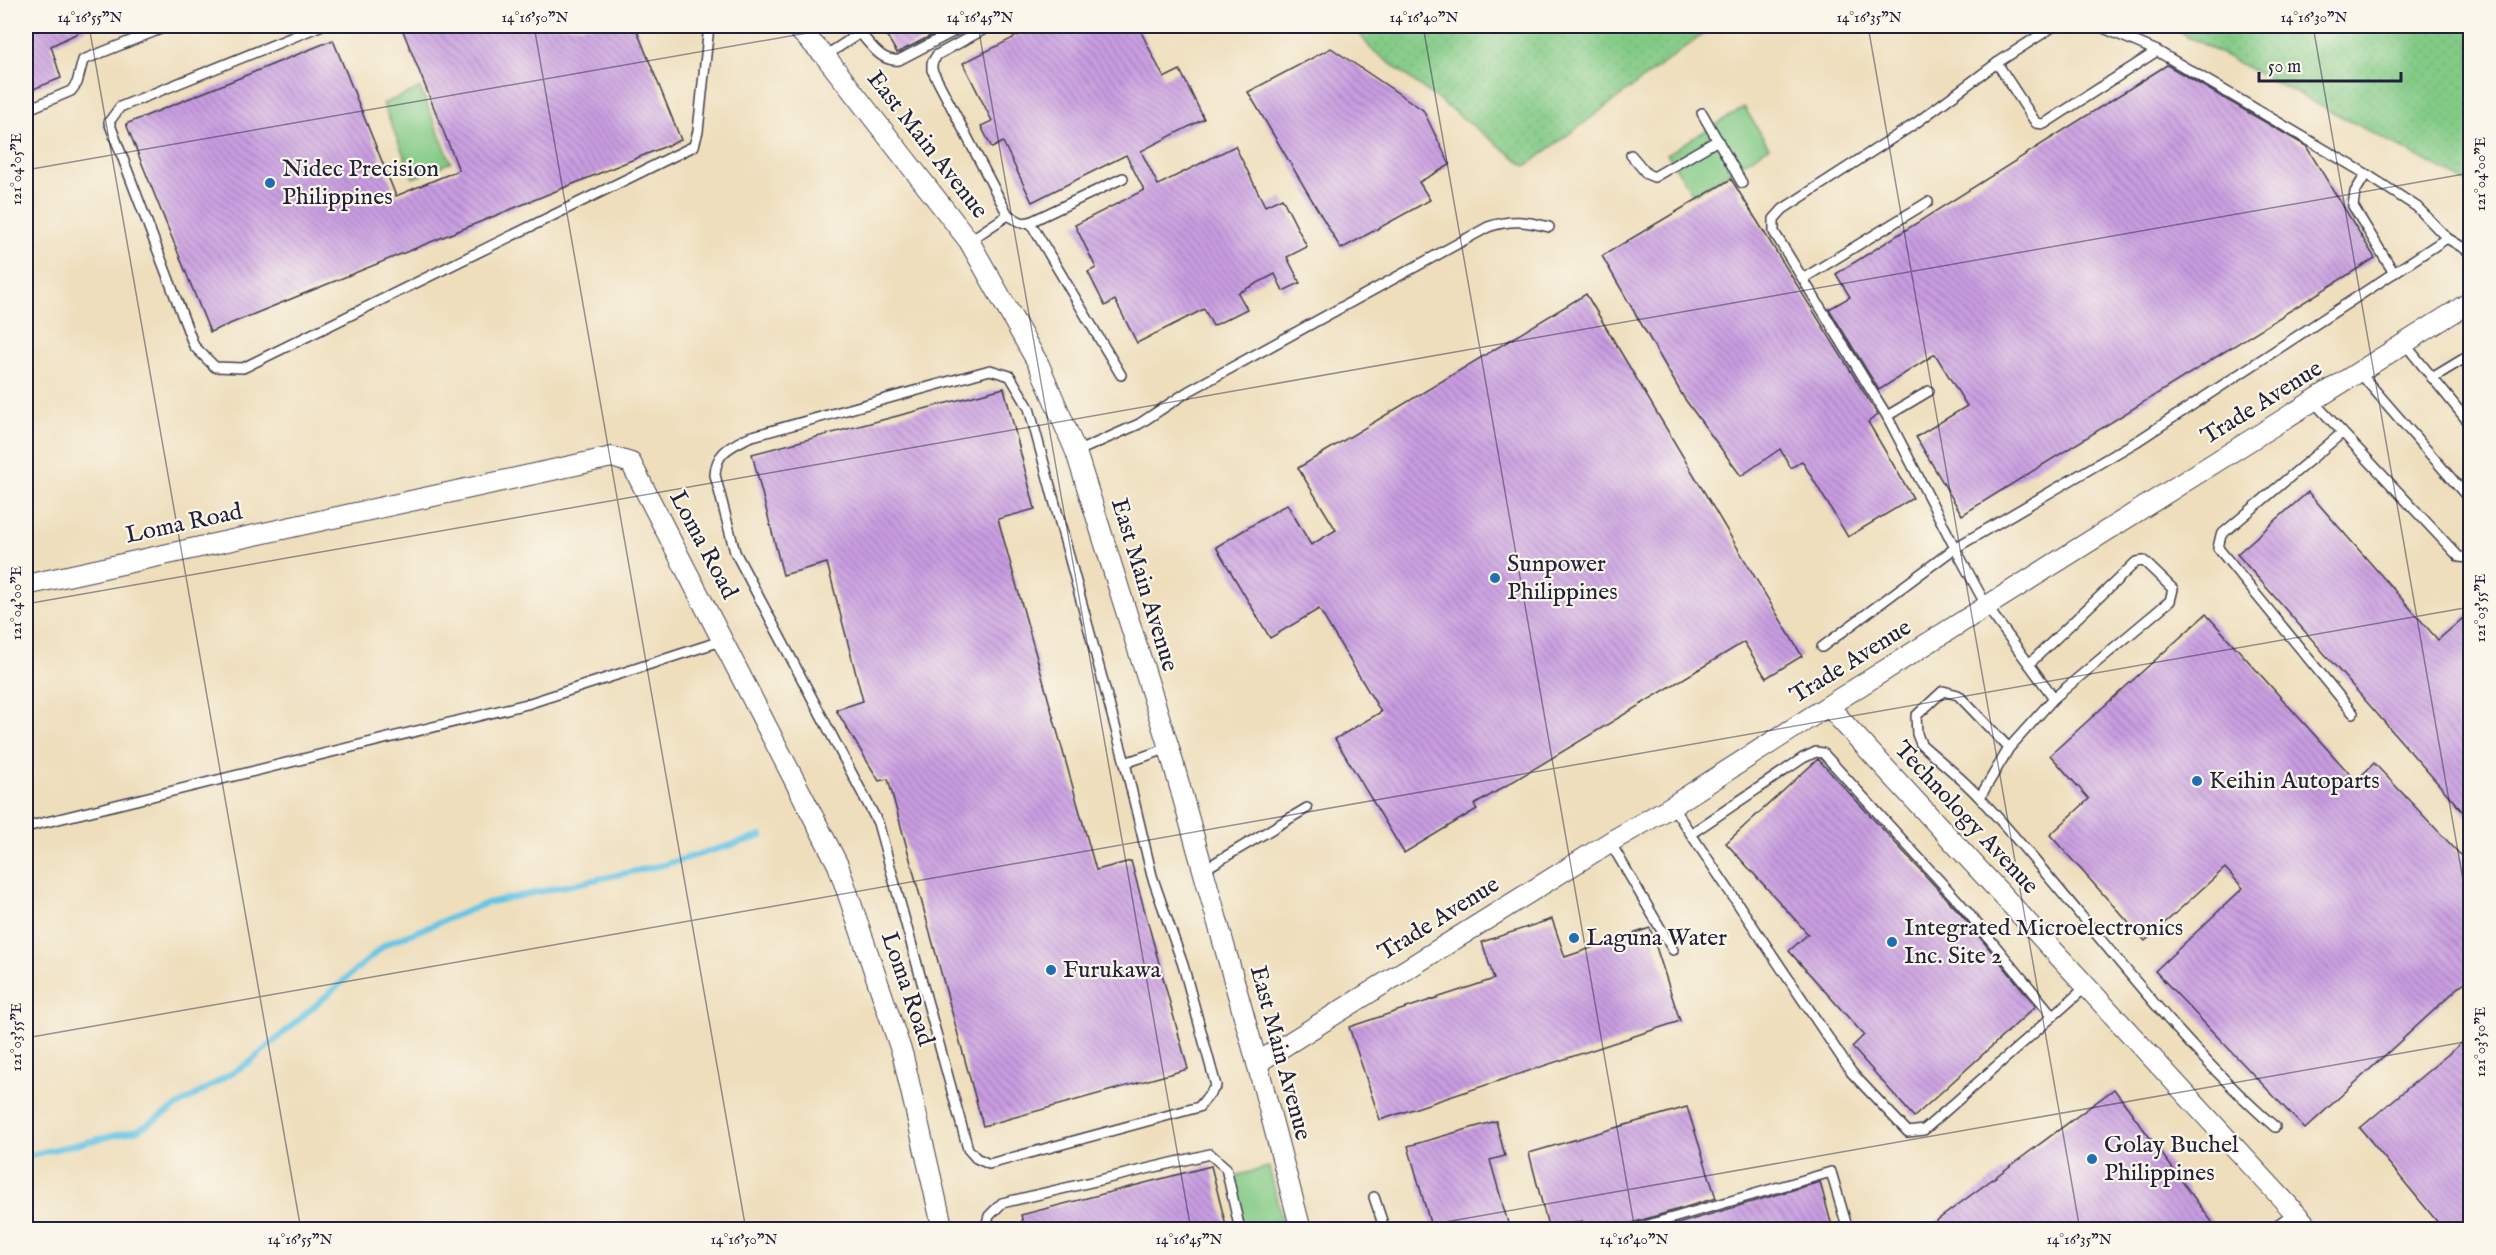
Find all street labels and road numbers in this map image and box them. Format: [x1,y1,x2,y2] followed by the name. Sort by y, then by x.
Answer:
[859,65,995,225] street label: East Main Avenue
[2196,353,2328,453] street label: Trade Avenue
[661,485,745,605] street label: Loma Road
[1103,495,1185,675] street label: East Main Avenue
[123,496,245,551] street label: Loma Road
[1785,612,1917,712] street label: Trade Avenue
[1887,735,2045,901] street label: Technology Avenue
[1373,869,1505,969] street label: Trade Avenue
[873,928,941,1050] street label: Loma Road
[1242,962,1318,1144] street label: East Main Avenue

